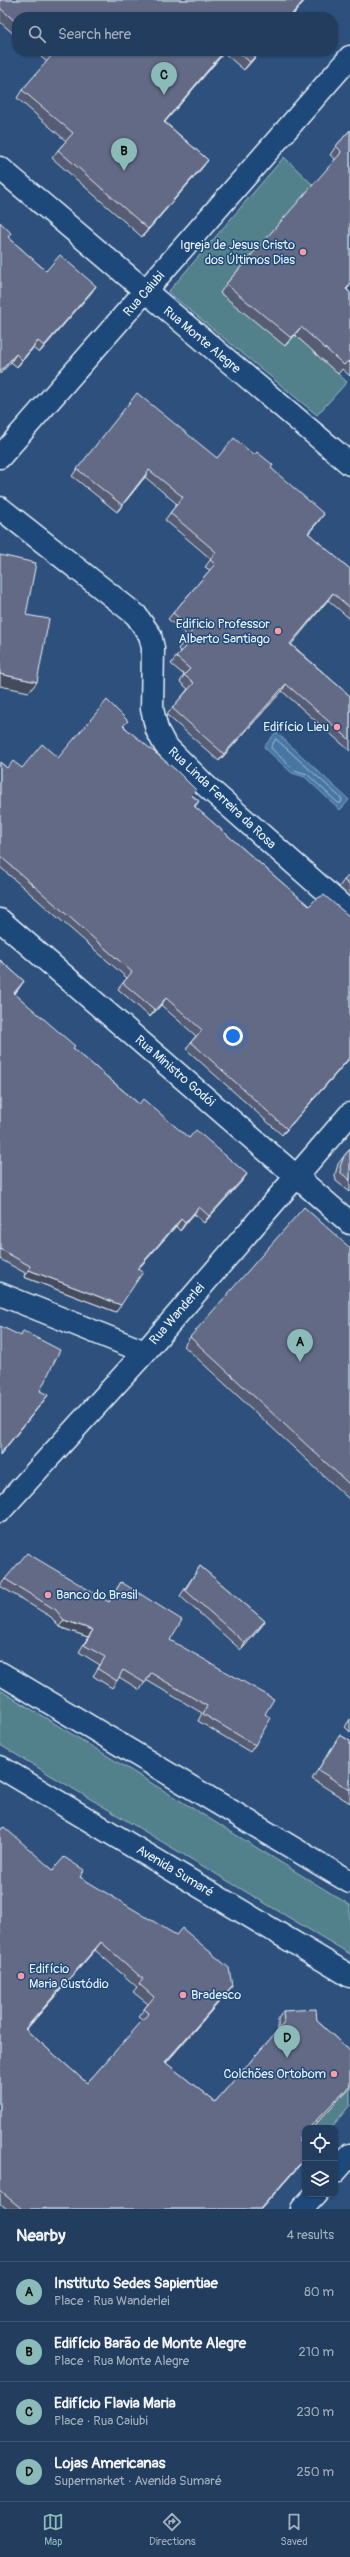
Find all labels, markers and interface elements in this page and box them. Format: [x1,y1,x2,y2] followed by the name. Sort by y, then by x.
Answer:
[12,12,338,56] search box
[26,23,48,45] icon: search
[58,25,131,44] text: Search here
[151,62,177,95] pin: C
[111,138,137,171] pin: B
[180,237,295,268] place label: Igreja de Jesus Cristo dos Últimos Dias
[298,247,308,257] marker: Igreja de Jesus Cristo dos Últimos Dias
[120,268,168,320] street label: Rua Caiubi
[160,303,244,377] street label: Rua Monte Alegre
[176,616,270,647] place label: Edificio Professor Alberto Santiago
[273,626,283,636] marker: Edificio Professor Alberto Santiago
[263,719,329,735] place label: Edifício Lieu
[332,722,342,732] marker: Edifício Lieu
[165,744,279,852] street label: Rua Linda Ferreira da Rosa
[223,1026,243,1046] your location
[132,1032,218,1110] street label: Rua Ministro Godói
[146,1280,208,1348] street label: Rua Wanderlei
[287,1329,313,1362] pin: A
[56,1587,138,1603] place label: Banco do Brasil
[43,1590,53,1600] marker: Banco do Brasil
[133,1842,217,1900] street label: Avenida Sumaré
[29,1961,109,1992] place label: Edifício Maria Custódio
[16,1971,26,1981] marker: Edifício Maria Custódio
[191,1987,241,2003] place label: Bradesco
[178,1990,188,2000] marker: Bradesco
[274,2025,300,2058] pin: D
[223,2066,326,2082] place label: Colchões Ortobom
[329,2069,339,2079] marker: Colchões Ortobom
[302,2125,338,2197] map controls
[302,2125,338,2161] button: locate
[302,2161,338,2197] button: layers
[16,2225,65,2246] text: Nearby
[287,2227,334,2243] text: 4 results
[54,2274,218,2293] text: Instituto Sedes Sapientiae
[25,2284,33,2300] text: A
[304,2284,334,2300] text: 80 m
[54,2293,170,2309] text: Place · Rua Wanderlei
[54,2334,246,2353] text: Edifício Barão de Monte Alegre
[25,2344,33,2360] text: B
[298,2344,334,2360] text: 210 m
[54,2353,189,2369] text: Place · Rua Monte Alegre
[54,2394,176,2413] text: Edifício Flavia Maria
[25,2404,33,2420] text: C
[297,2404,334,2420] text: 230 m
[54,2413,148,2429] text: Place · Rua Caiubi
[54,2454,165,2473] text: Lojas Americanas
[25,2464,33,2480] text: D
[296,2464,334,2480] text: 250 m
[54,2473,222,2489] text: Supermarket · Avenida Sumaré
[42,2511,64,2548] tab: Map
[149,2511,196,2548] tab: Directions
[280,2511,308,2548] tab: Saved

